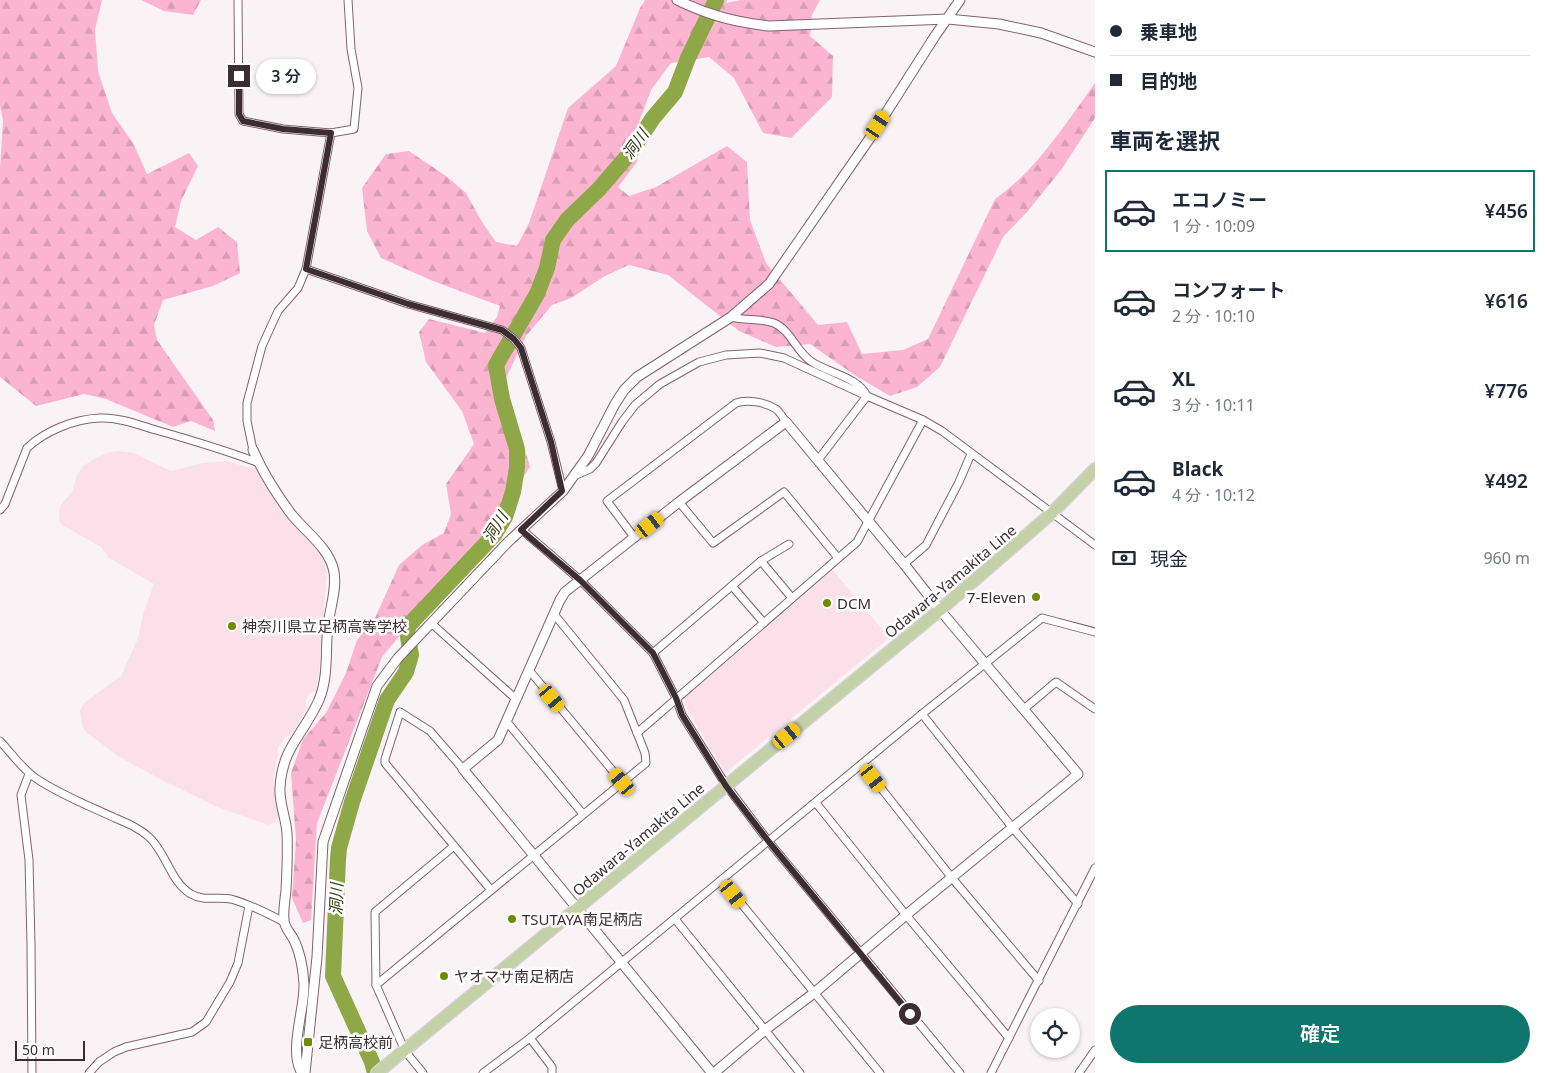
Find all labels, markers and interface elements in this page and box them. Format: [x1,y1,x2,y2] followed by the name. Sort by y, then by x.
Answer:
[1140,19,1197,45] text: 乗車地
[256,58,316,94] callout: 3 分
[228,65,250,87] route end
[271,65,301,87] text: 3 分
[1140,68,1197,94] text: 目的地
[863,108,892,142] car
[617,123,654,163] water label: 洞川
[1110,125,1220,155] text: 車両を選択
[1172,187,1267,213] text: エコノミー
[1112,189,1157,234] icon: car
[1485,198,1528,224] text: ¥456
[1172,215,1255,237] text: 1 分 · 10:09
[1172,277,1285,303] text: コンフォート
[1112,279,1157,324] icon: car
[1485,288,1528,314] text: ¥616
[1172,305,1255,327] text: 2 分 · 10:10
[1172,366,1195,392] text: XL
[1112,369,1157,414] icon: car
[1485,378,1528,404] text: ¥776
[1172,394,1255,416] text: 3 分 · 10:11
[1172,456,1223,482] text: Black
[1112,459,1157,504] icon: car
[1485,468,1528,494] text: ¥492
[1172,484,1255,506] text: 4 分 · 10:12
[477,506,514,546] water label: 洞川
[633,510,666,540] car
[880,520,1020,642] street label: Odawara-Yamakita Line
[1110,544,1138,572] icon: cash
[1150,546,1188,572] text: 現金
[1483,547,1530,569] text: 960 m
[967,587,1026,607] place label: 7-Eleven
[1030,591,1042,603] marker: 7-Eleven
[837,593,871,613] place label: DCM
[821,597,833,609] marker: DCM
[242,616,407,636] place label: 神奈川県立足柄高等学校
[226,620,238,632] marker: 神奈川県立足柄高等学校
[536,682,567,714] car
[770,721,803,751] car
[857,762,888,794] car
[606,766,637,798] car
[568,778,708,900] street label: Odawara-Yamakita Line
[717,878,748,910] car
[324,881,348,915] water label: 洞川
[522,909,643,929] place label: TSUTAYA南足柄店
[506,913,518,925] marker: TSUTAYA南足柄店
[454,966,574,986] place label: ヤオマサ南足柄店
[438,970,450,982] marker: ヤオマサ南足柄店
[899,1003,921,1025] route start
[1110,1005,1530,1063] button: 確定
[1030,1008,1080,1058] map controls
[1030,1008,1080,1058] button: locate
[318,1032,393,1052] place label: 足柄高校前
[302,1036,314,1048] marker: 足柄高校前
[15,1038,85,1061] scale bar
[22,1040,55,1059] text: 50 m

